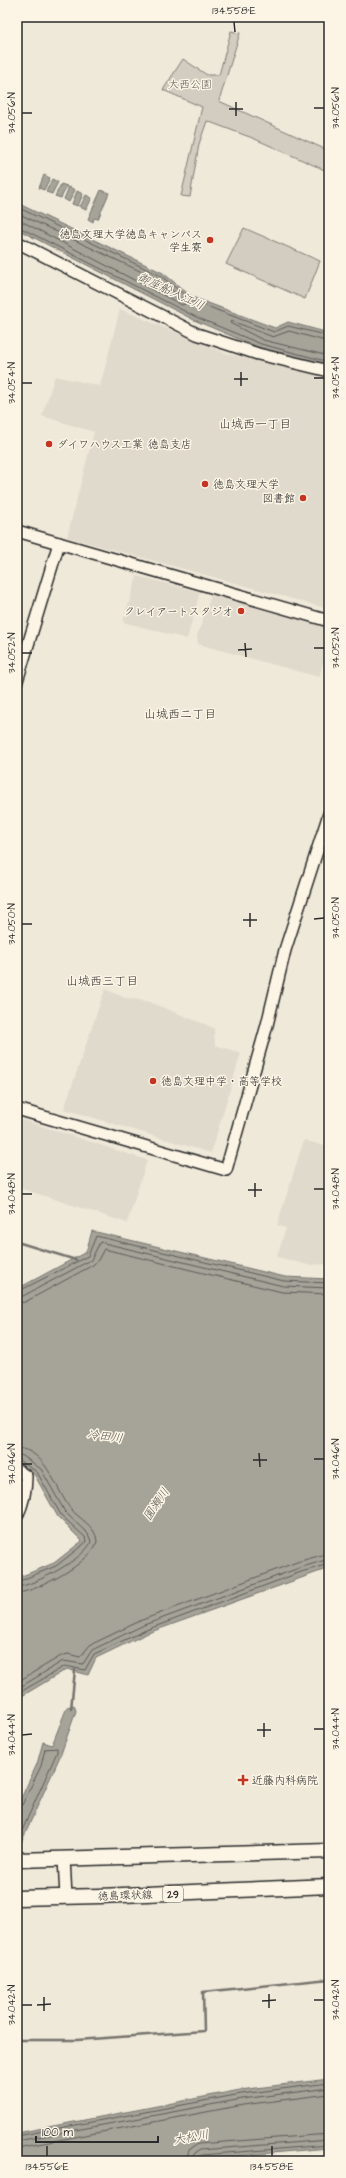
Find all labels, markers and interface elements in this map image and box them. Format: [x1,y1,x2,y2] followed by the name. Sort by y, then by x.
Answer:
[212,4,256,18] text: 134.558°E
[168,77,212,92] park label: 大西公園
[329,87,343,129] text: 34.056°N
[5,92,19,134] text: 34.056°N
[59,227,202,255] place label: 徳島文理大学徳島キャンパス 学生寮
[205,235,215,245] marker: 徳島文理大学徳島キャンパス 学生寮
[135,269,207,314] water label: 御座船入江川
[329,357,343,399] text: 34.054°N
[5,362,19,404] text: 34.054°N
[219,416,291,433] district label: 山城西一丁目
[57,437,192,452] place label: ダイワハウス工業 徳島支店
[44,439,54,449] marker: ダイワハウス工業 徳島支店
[213,477,279,492] place label: 徳島文理大学
[200,479,210,489] marker: 徳島文理大学
[262,491,295,506] place label: 図書館
[298,493,308,503] marker: 図書館
[124,604,233,619] place label: クレイアートスタジオ
[236,606,246,616] marker: クレイアートスタジオ
[329,628,343,668] text: 34.052°N
[5,633,19,673] text: 34.052°N
[144,706,216,723] district label: 山城西二丁目
[329,897,343,939] text: 34.050°N
[5,903,19,945] text: 34.050°N
[66,973,138,990] district label: 山城西三丁目
[161,1074,282,1089] place label: 徳島文理中学・高等学校
[148,1076,158,1086] marker: 徳島文理中学・高等学校
[329,1168,343,1210] text: 34.048°N
[5,1173,19,1215] text: 34.048°N
[86,1426,124,1447] water label: 冷田川
[329,1438,343,1480] text: 34.046°N
[5,1443,19,1485] text: 34.046°N
[139,1485,174,1524] water label: 園瀬川
[329,1708,343,1750] text: 34.044°N
[5,1714,19,1756] text: 34.044°N
[252,1773,318,1788] place label: 近藤内科病院
[237,1774,249,1786] marker: 近藤内科病院
[163,1886,183,1902] road number: 29
[97,1887,153,1904] street label: 徳島環状線
[329,1980,343,2020] text: 34.042°N
[5,1985,19,2025] text: 34.042°N
[36,2118,158,2144] scale bar
[42,2124,73,2141] text: 100 m
[172,2126,210,2149] water label: 大松川
[25,2160,69,2174] text: 134.556°E
[250,2160,294,2174] text: 134.558°E

